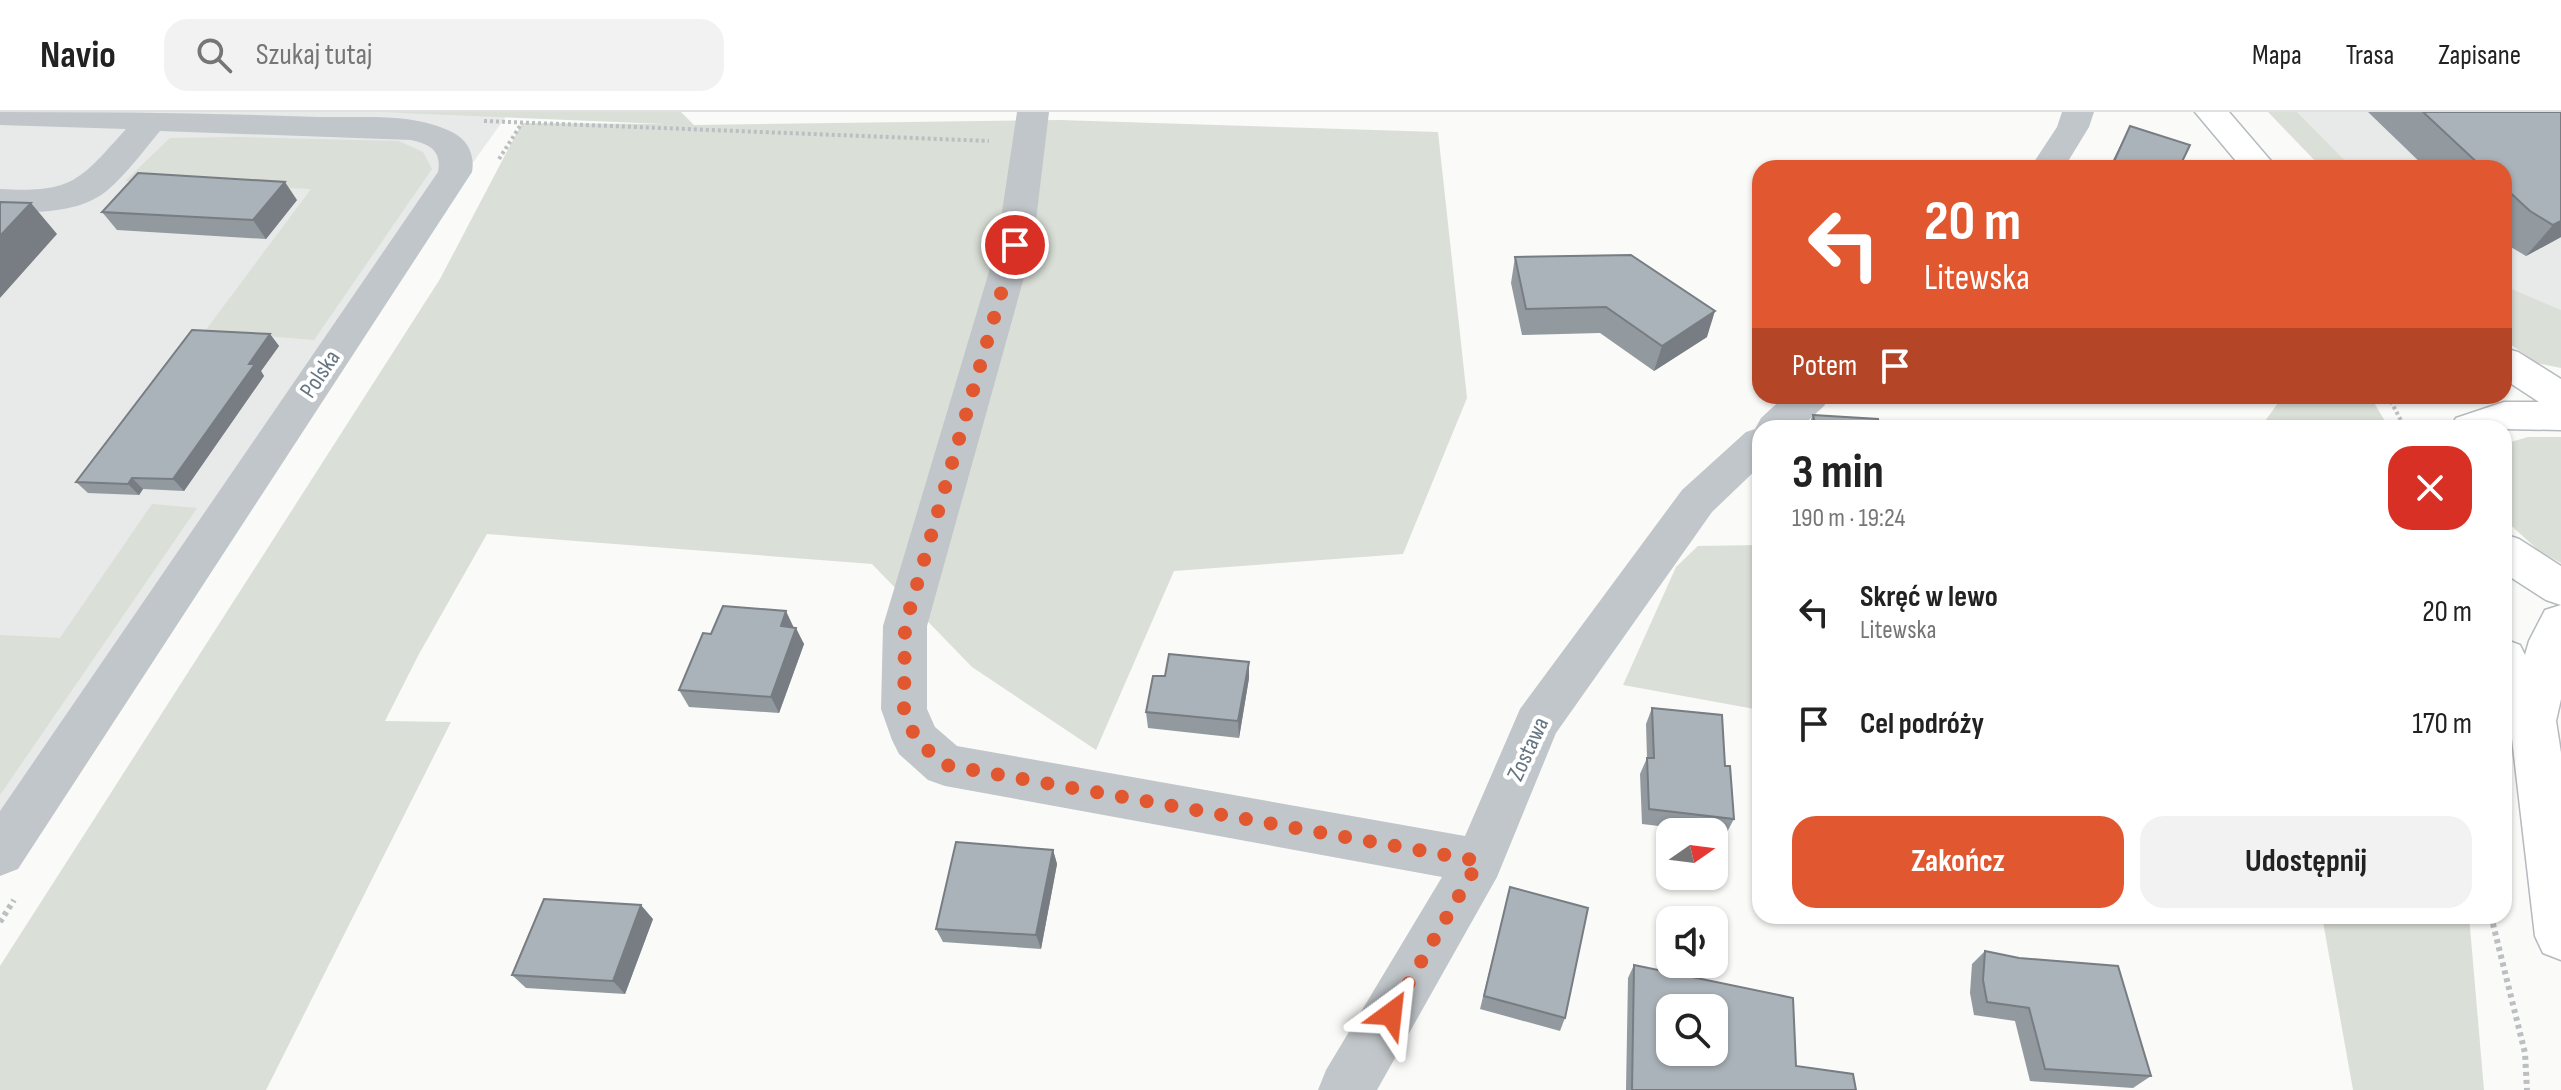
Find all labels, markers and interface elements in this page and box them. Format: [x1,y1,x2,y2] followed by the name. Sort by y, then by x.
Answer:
[164,19,724,91] search box
[40,33,116,78] text: Navio
[192,33,236,77] icon: search
[256,37,372,73] text: Szukaj tutaj
[2252,39,2302,72] text: Mapa
[2346,39,2394,72] text: Trasa
[2438,39,2521,72] text: Zapisane
[1924,189,2021,256] text: 20 m
[1792,192,1896,296] icon: left
[981,211,1049,279] pin
[993,223,1037,267] icon: arrive
[1924,257,2030,300] text: Litewska
[1873,344,1917,388] icon: arrive
[294,345,346,403] street label: Polska
[1792,348,1857,384] text: Potem
[1792,444,1884,501] text: 3 min
[2388,446,2472,530] button: close
[1792,503,1905,534] text: 190 m · 19:24
[1860,579,1998,615] text: Skręć w lewo
[1792,590,1836,634] icon: left
[2422,594,2472,630] text: 20 m
[1860,615,1936,646] text: Litewska
[1792,702,1836,746] icon: arrive
[1860,706,1984,742] text: Cel podróży
[2412,706,2472,742] text: 170 m
[1501,713,1555,785] street label: Zostawa
[1792,816,2124,908] button: Zakończ
[2140,816,2472,908] button: Udostępnij
[1656,818,1728,890] north arrow
[1656,818,1728,1066] map controls
[1656,906,1728,978] button: sound
[1349,972,1433,1056] position arrow
[1656,994,1728,1066] button: search

